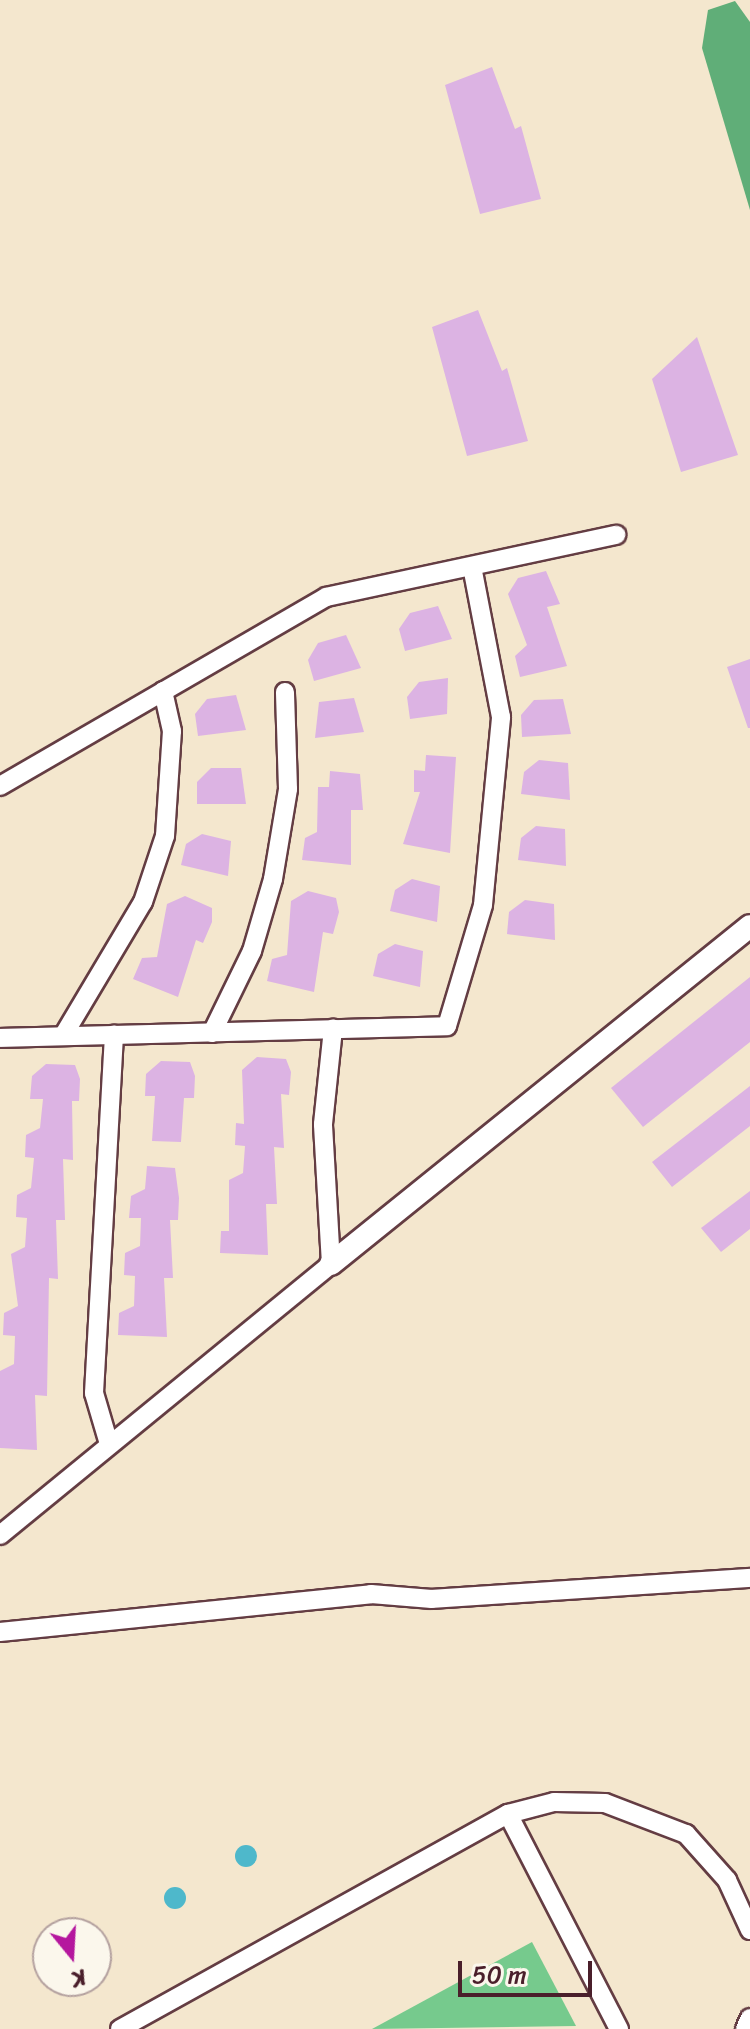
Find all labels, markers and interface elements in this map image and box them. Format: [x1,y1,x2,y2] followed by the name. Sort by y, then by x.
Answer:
[32,1917,112,1997] north arrow
[462,1945,596,1995] scale bar
[472,1954,527,1996] text: 50 m
[67,1958,91,1999] text: K

